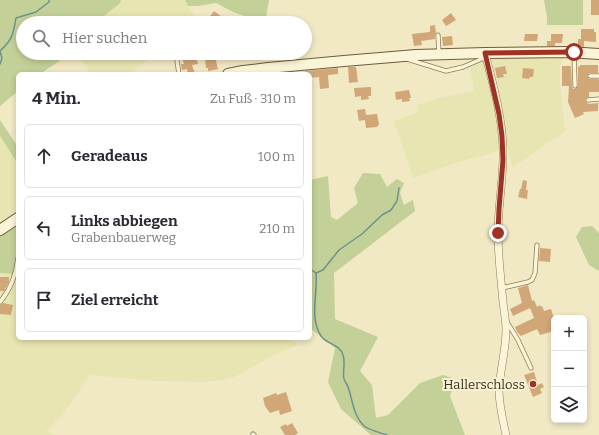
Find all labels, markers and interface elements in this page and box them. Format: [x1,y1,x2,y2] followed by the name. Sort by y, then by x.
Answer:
[16,16,312,60] search box
[30,27,52,49] icon: search
[62,29,147,47] text: Hier suchen
[565,43,583,61] route start
[32,88,81,109] text: 4 Min.
[210,91,296,106] text: Zu Fuß · 310 m
[33,145,55,167] icon: ahead
[71,147,148,165] text: Geradeaus
[258,149,295,164] text: 100 m
[71,212,178,230] text: Links abbiegen
[33,217,55,239] icon: left
[259,221,295,236] text: 210 m
[489,224,507,242] route end
[71,230,176,245] text: Grabenbauerweg
[33,289,55,311] icon: arrive
[71,291,159,309] text: Ziel erreicht
[551,315,587,423] map controls
[551,315,587,351] button: +
[551,351,587,387] button: −
[443,377,525,392] place label: Hallerschloss
[528,379,538,389] marker: Hallerschloss
[551,387,587,423] button: layers

